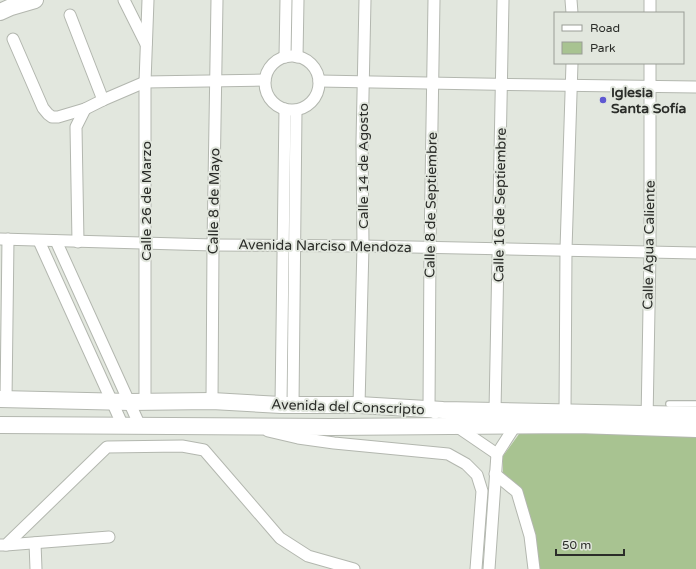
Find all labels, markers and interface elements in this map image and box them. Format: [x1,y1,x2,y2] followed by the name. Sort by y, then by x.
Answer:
[554,12,684,64] legend
[590,21,620,35] text: Road
[590,41,616,55] text: Park
[611,84,687,117] place label: Iglesia Santa Sofía
[598,95,608,105] marker: Iglesia Santa Sofía
[355,103,372,229] street label: Calle 14 de Agosto
[490,127,510,282] street label: Calle 16 de Septiembre
[421,132,441,278] street label: Calle 8 de Septiembre
[138,141,155,261] street label: Calle 26 de Marzo
[205,148,223,254] street label: Calle 8 de Mayo
[639,180,659,310] street label: Calle Agua Caliente
[238,236,412,256] street label: Avenida Narciso Mendoza
[271,396,425,418] street label: Avenida del Conscripto
[556,531,624,557] scale bar
[562,538,591,552] text: 50 m

